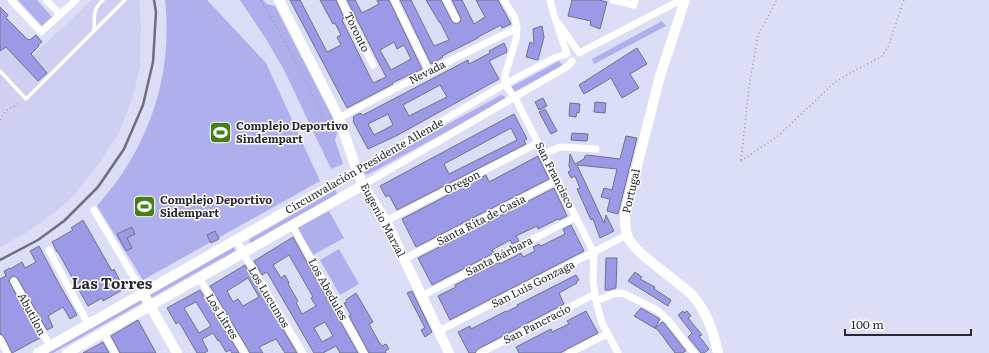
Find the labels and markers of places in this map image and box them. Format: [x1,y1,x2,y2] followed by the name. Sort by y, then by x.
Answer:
[236,117,348,146] place label: Complejo Deportivo Sindempart
[208,119,234,145] sports icon: Complejo Deportivo Sindempart
[160,191,272,220] place label: Complejo Deportivo Sidempart
[131,193,157,219] sports icon: Complejo Deportivo Sidempart

